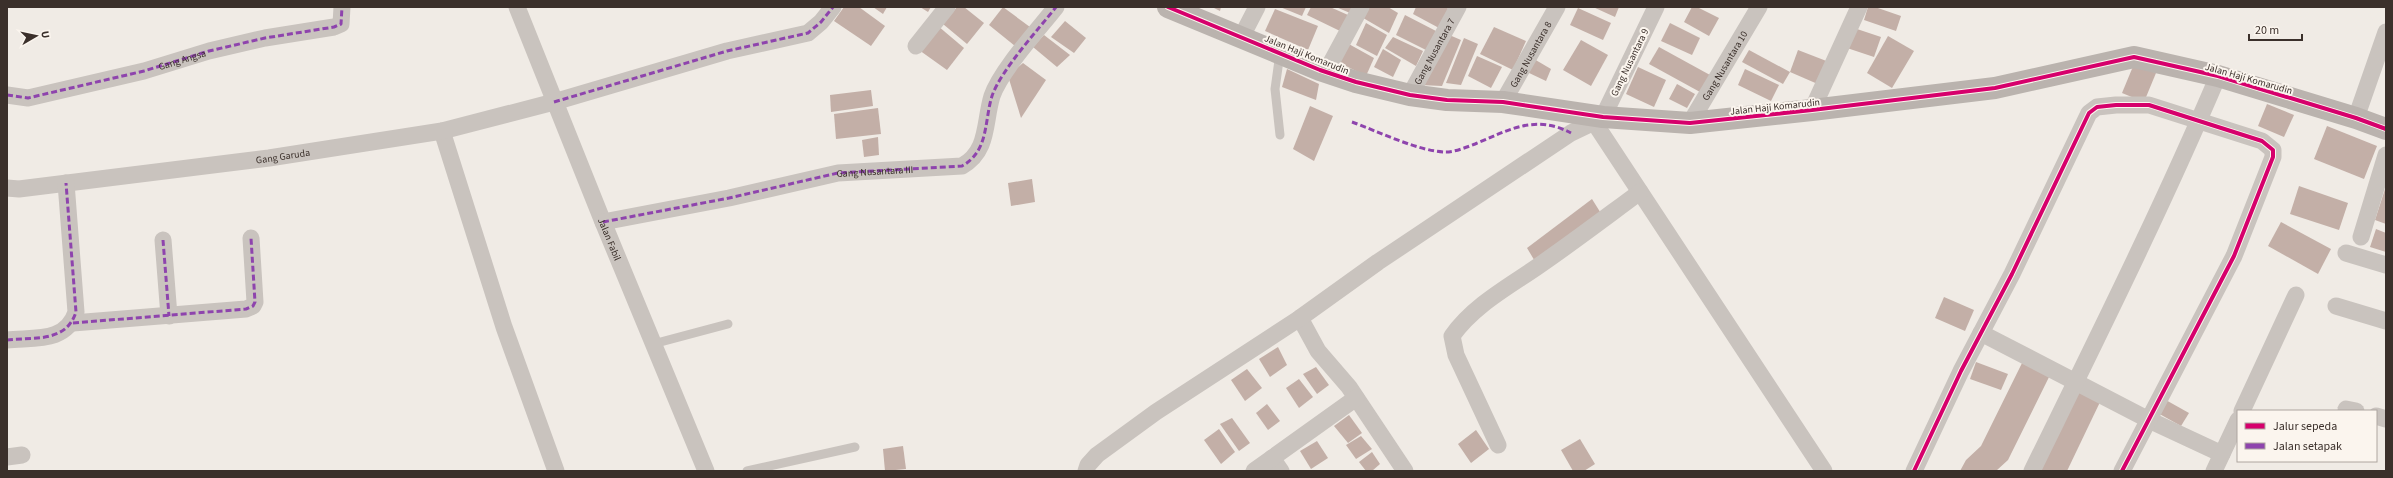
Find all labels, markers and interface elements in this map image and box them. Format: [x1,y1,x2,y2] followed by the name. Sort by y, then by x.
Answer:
[16,16,56,56] north arrow
[1411,16,1459,87] street label: Gang Nusantara 7
[2249,16,2302,42] scale bar
[1507,19,1555,90] street label: Gang Nusantara 8
[2255,22,2279,39] text: 20 m
[1607,26,1652,99] street label: Gang Nusantara 9
[1699,28,1751,103] street label: Gang Nusantara 10
[37,30,53,39] text: U
[1262,32,1351,78] street label: Jalan Haji Komarudin
[157,46,208,74] street label: Gang Angsa
[2203,60,2294,98] street label: Jalan Haji Komarudin
[1729,95,1821,119] street label: Jalan Haji Komarudin
[255,146,311,168] street label: Gang Garuda
[836,163,914,181] street label: Gang Nusantara III
[594,216,624,263] street label: Jalan Fabil
[2237,410,2377,462] legend
[2273,418,2337,435] text: Jalur sepeda
[2273,438,2342,455] text: Jalan setapak

